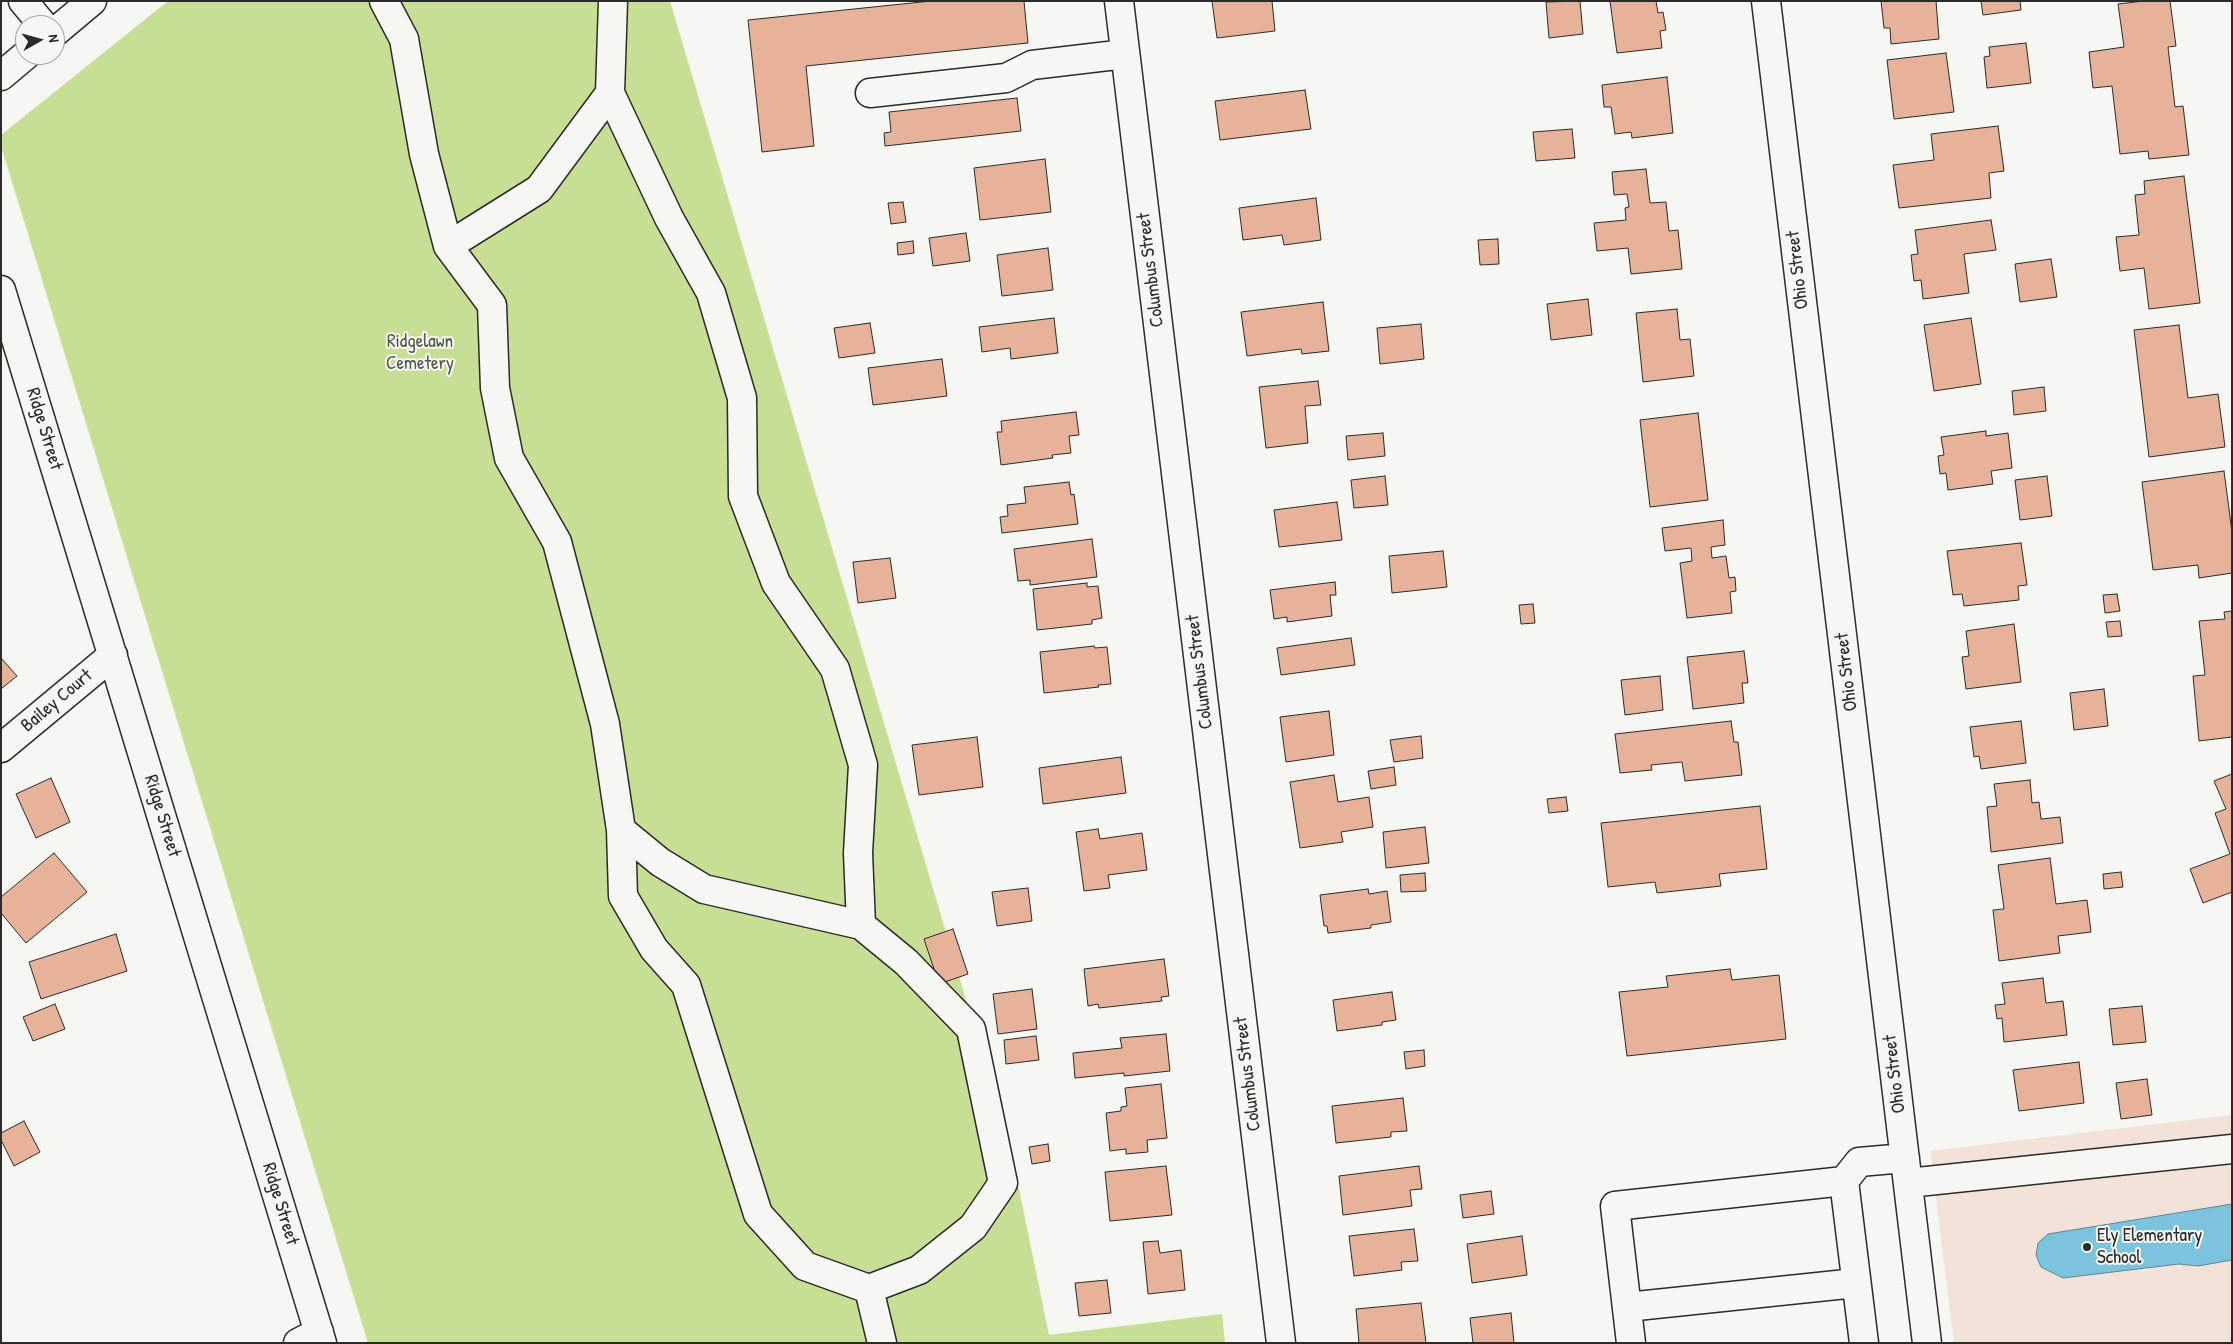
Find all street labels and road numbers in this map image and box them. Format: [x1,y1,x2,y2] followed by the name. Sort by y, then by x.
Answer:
[1133,212,1169,328] street label: Columbus Street
[1782,229,1814,311] street label: Ohio Street
[21,385,67,473] street label: Ridge Street
[1182,614,1218,730] street label: Columbus Street
[1831,631,1863,713] street label: Ohio Street
[17,665,97,737] street label: Bailey Court
[139,772,185,860] street label: Ridge Street
[1230,1016,1266,1132] street label: Columbus Street
[1879,1033,1911,1115] street label: Ohio Street
[257,1160,303,1248] street label: Ridge Street

